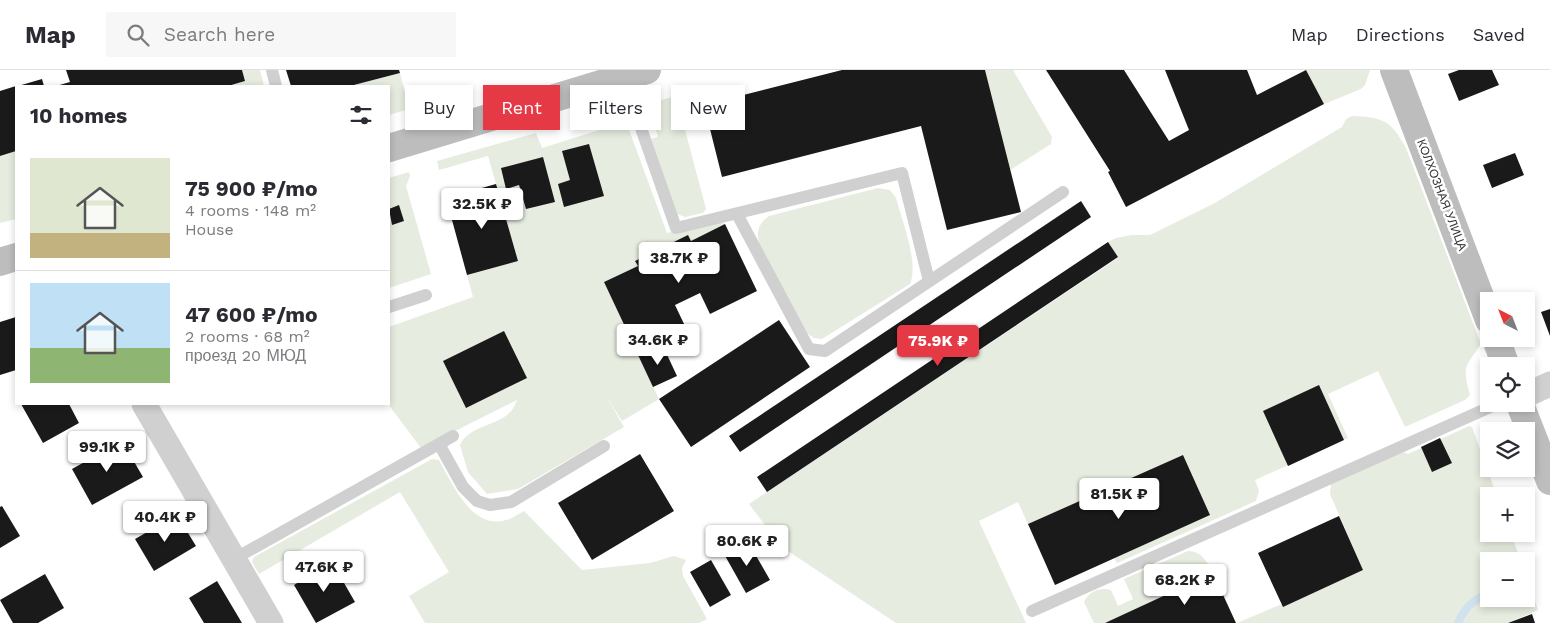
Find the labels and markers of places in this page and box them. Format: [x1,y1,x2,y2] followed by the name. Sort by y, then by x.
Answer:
[436,188,528,230] pin: 32.5K ₽
[633,242,725,284] pin: 38.7K ₽
[612,324,704,366] pin: 34.6K ₽
[892,324,984,367] pin: 75.9K ₽
[61,430,153,473] pin: 99.1K ₽
[1073,478,1165,520] pin: 81.5K ₽
[119,500,211,543] pin: 40.4K ₽
[701,524,793,567] pin: 80.6K ₽
[278,550,370,593] pin: 47.6K ₽
[1139,564,1231,606] pin: 68.2K ₽

